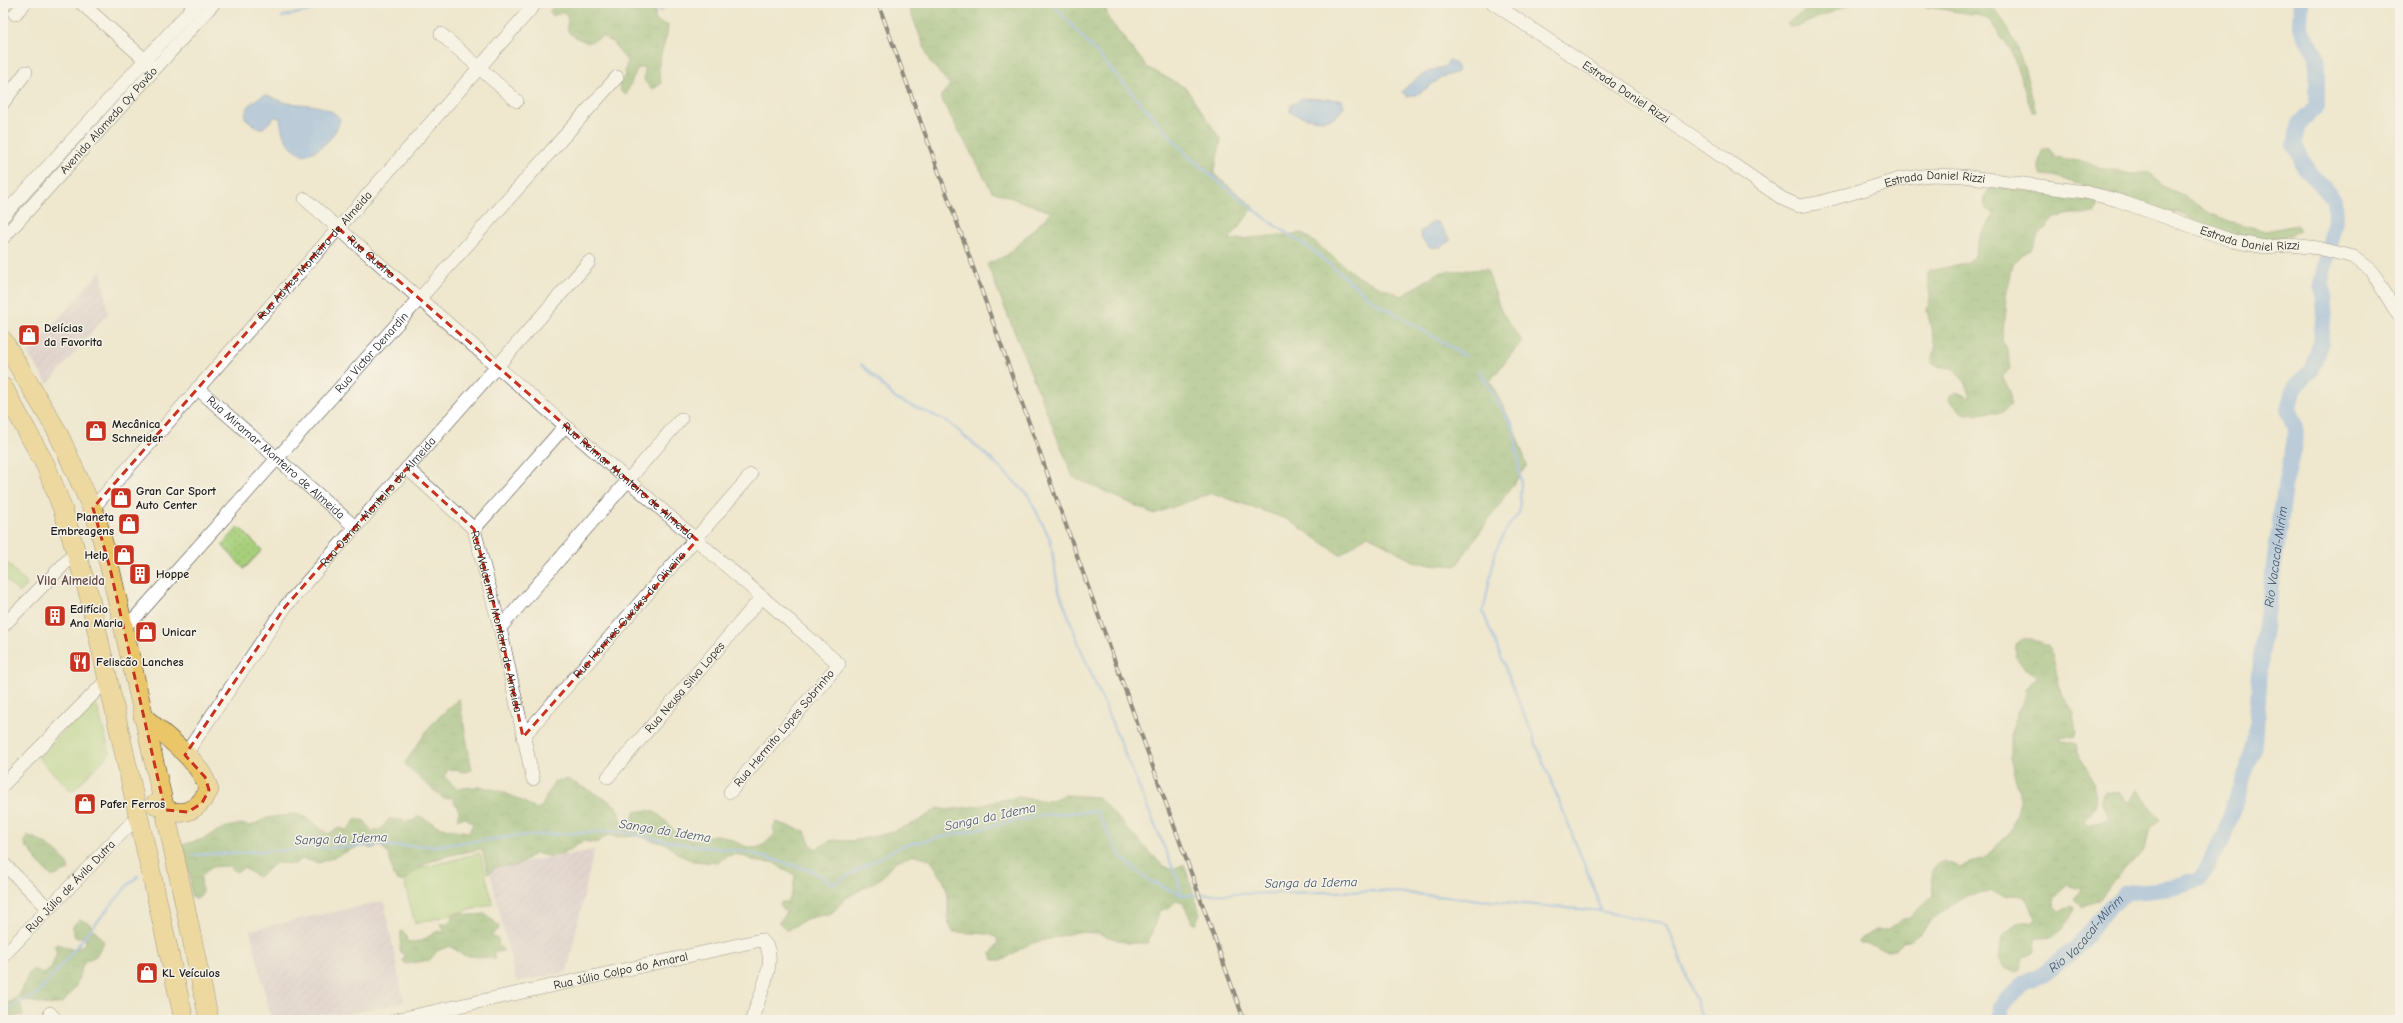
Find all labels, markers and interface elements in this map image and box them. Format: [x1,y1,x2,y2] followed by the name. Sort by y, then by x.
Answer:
[1580,58,1672,126] street label: Estrada Daniel Rizzi
[57,64,160,177] street label: Avenida Alameda Oy Pavão
[1883,168,1986,190] street label: Estrada Daniel Rizzi
[254,188,375,323] street label: Rua Adyles Monteiro de Almeida
[2198,223,2301,254] street label: Estrada Daniel Rizzi
[345,232,398,281] street label: Rua Quatro
[332,309,411,396] street label: Rua Victor Denardin
[44,321,102,349] place label: Delícias da Favorita
[16,322,42,348] shop icon: Delícias da Favorita
[204,393,348,522] street label: Rua Miramar Monteiro de Almeida
[112,417,163,445] place label: Mecânica Schneider
[83,418,109,444] shop icon: Mecânica Schneider
[559,419,698,542] street label: Rua Reimar Monteiro de Almeida
[317,434,439,569] street label: Rua Osmar Monteiro de Almeida
[136,484,217,512] place label: Gran Car Sport Auto Center
[108,485,134,511] shop icon: Gran Car Sport Auto Center
[2261,505,2290,608] water label: Rio Vacacaí-Mirim
[50,510,114,538] place label: Planeta Embreagens
[116,511,142,537] shop icon: Planeta Embreagens
[468,529,525,714] street label: Rua Waldemar Monteiro de Almeida
[111,542,137,568] shop icon: Help
[84,548,108,562] place label: Help
[570,548,688,681] street label: Rua Hermes Guedes de Oliveira
[127,561,153,587] building icon: Hoppe
[156,567,189,581] place label: Hoppe
[37,573,105,588] district label: Vila Almeida
[70,602,123,630] place label: Edifício Ana Maria
[42,603,68,629] building icon: Edifício Ana Maria
[133,619,159,645] shop icon: Unicar
[162,625,196,639] place label: Unicar
[642,639,728,736] street label: Rua Neusa Silva Lopes
[67,649,93,675] restaurant icon: Feliscão Lanches
[96,655,184,669] place label: Feliscão Lanches
[731,666,837,790] street label: Rua Hermito Lopes Sobrinho
[72,791,98,817] shop icon: Pafer Ferros
[100,797,165,811] place label: Pafer Ferros
[943,799,1037,833] water label: Sanga da Idema
[618,816,712,845] water label: Sanga da Idema
[294,829,388,848] water label: Sanga da Idema
[23,837,118,935] street label: Rua Júlio de Ávila Dutra
[1265,874,1358,891] water label: Sanga da Idema
[2045,892,2127,975] water label: Rio Vacacaí-Mirim
[552,949,689,992] street label: Rua Júlio Colpo do Amaral
[134,960,160,986] shop icon: KL Veículos
[162,966,220,980] place label: KL Veículos

